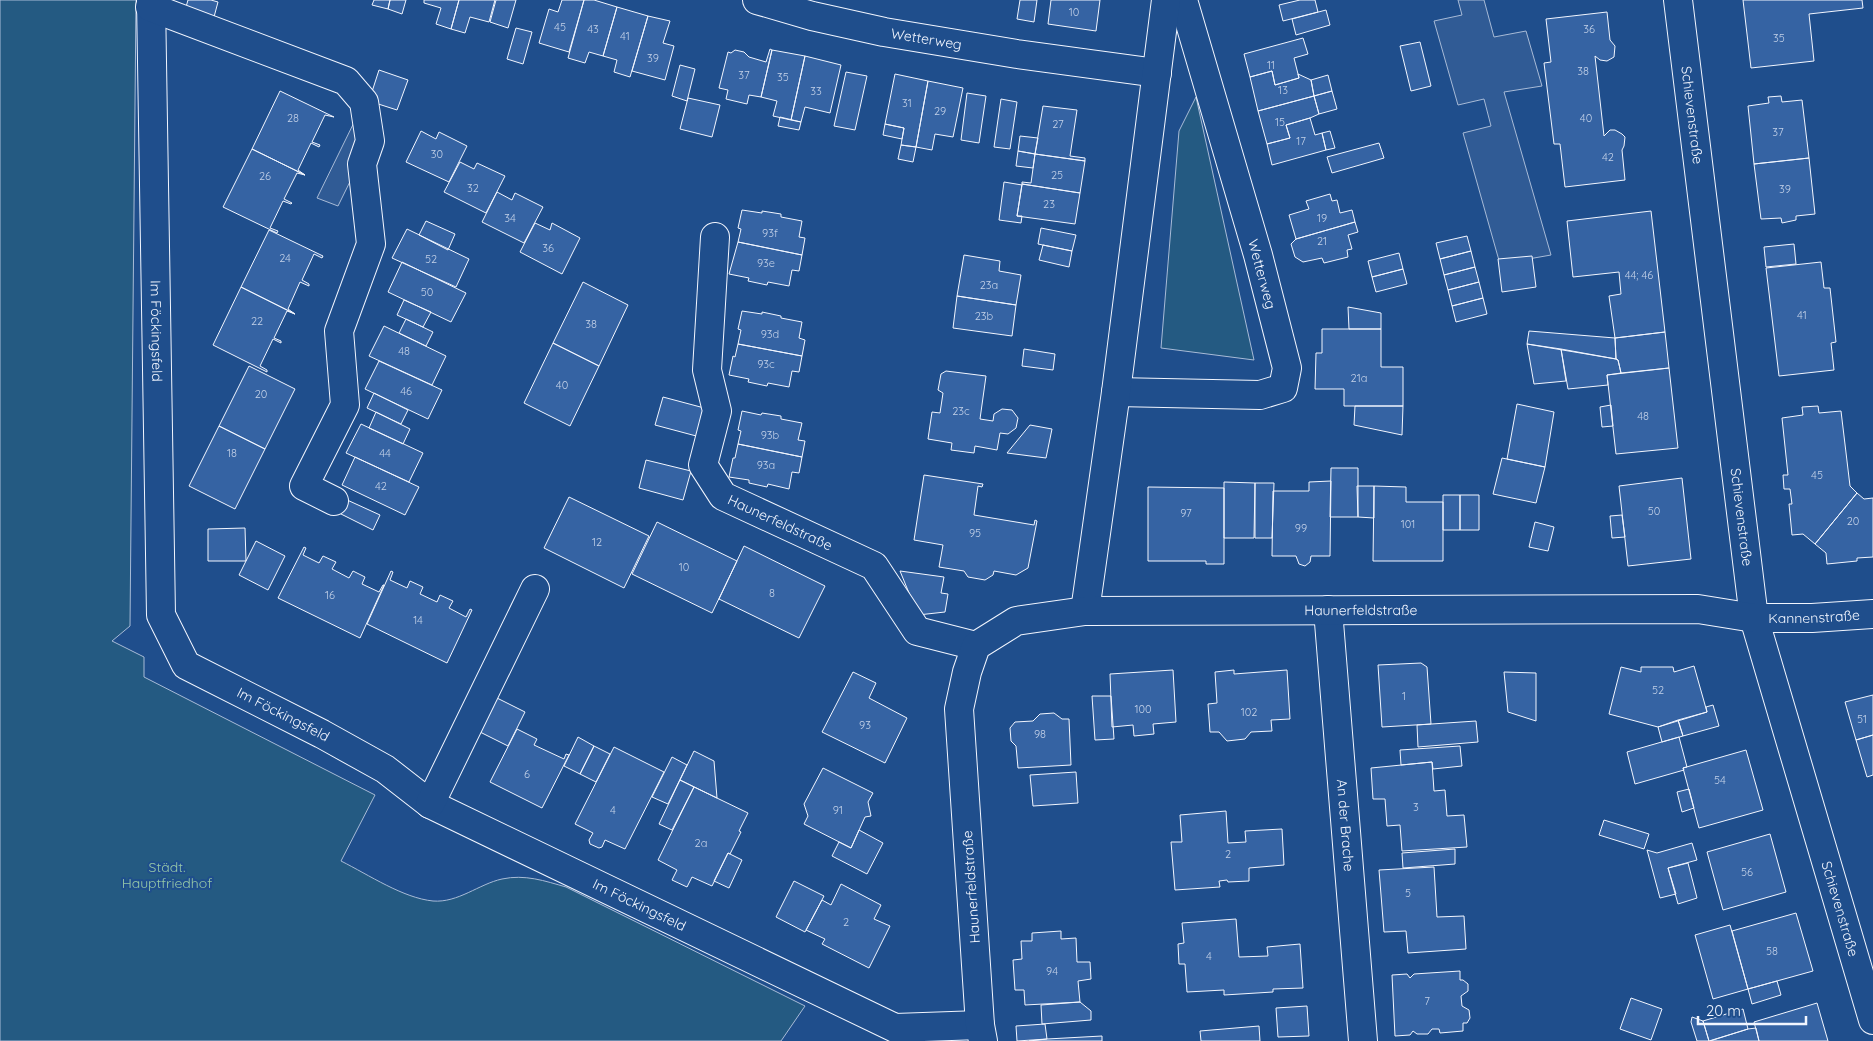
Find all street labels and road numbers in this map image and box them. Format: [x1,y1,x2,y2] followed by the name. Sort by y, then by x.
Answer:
[889,24,963,54] street label: Wetterweg
[1677,65,1707,165] street label: Schievenstraße
[1244,237,1280,311] street label: Wetterweg
[147,280,166,382] street label: Im Föckingsfeld
[1727,467,1757,567] street label: Schievenstraße
[725,490,835,554] street label: Haunerfeldstraße
[1304,601,1418,619] street label: Haunerfeldstraße
[1768,606,1860,627] street label: Kannenstraße
[234,683,333,745] street label: Im Föckingsfeld
[1333,778,1358,872] street label: An der Brache
[958,830,984,944] street label: Haunerfeldstraße
[1817,859,1863,959] street label: Schievenstraße
[590,875,689,935] street label: Im Föckingsfeld

